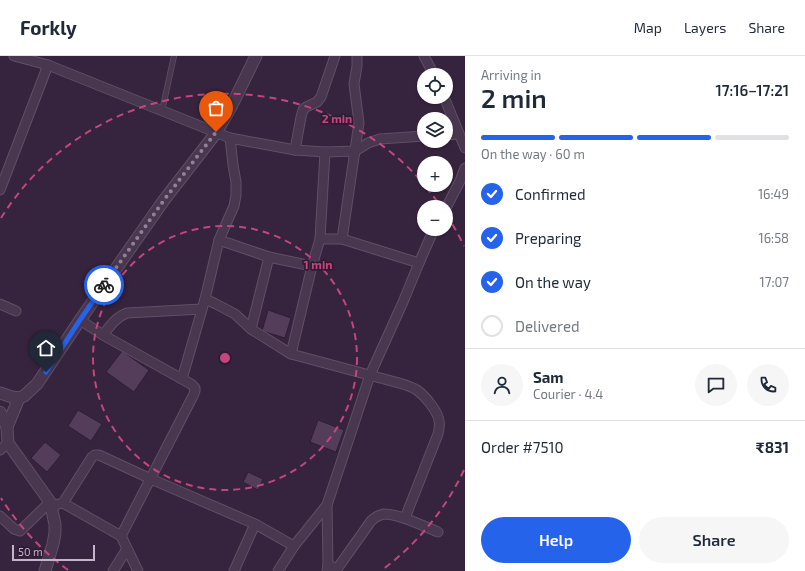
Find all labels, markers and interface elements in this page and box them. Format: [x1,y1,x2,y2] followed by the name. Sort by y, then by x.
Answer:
[20,16,77,39] text: Forkly
[634,19,662,36] text: Map
[684,19,726,36] text: Layers
[748,19,785,36] text: Share
[481,67,541,83] text: Arriving in
[417,68,453,236] map controls
[417,68,453,104] button: locate
[715,81,789,99] text: 17:16–17:21
[481,82,547,113] text: 2 min
[199,91,233,132] pin
[205,97,227,119] icon: bag
[322,111,352,125] text: 2 min
[417,112,453,148] button: layers
[481,146,585,162] text: On the way · 60 m
[417,156,453,192] button: +
[481,183,503,205] icon: check
[515,185,586,203] text: Confirmed
[758,186,789,202] text: 16:49
[417,200,453,236] button: −
[481,227,503,249] icon: check
[515,229,581,247] text: Preparing
[758,230,789,246] text: 16:58
[304,257,332,271] text: 1 min
[84,265,124,305] courier
[481,271,503,293] icon: check
[515,273,591,291] text: On the way
[93,274,115,296] icon: bike
[760,274,789,290] text: 17:07
[515,317,580,335] text: Delivered
[29,331,63,372] pin
[35,337,57,359] icon: home
[218,351,232,365] centre of rings
[481,364,523,406] button: person
[695,364,737,406] button: chat
[747,364,789,406] button: phone
[533,368,564,386] text: Sam
[533,386,603,402] text: Courier · 4.4
[481,438,564,456] text: Order #7510
[756,438,789,456] text: ₹831
[481,517,631,563] button: Help
[639,517,789,563] button: Share
[12,543,95,562] scale bar
[18,545,43,558] text: 50 m

